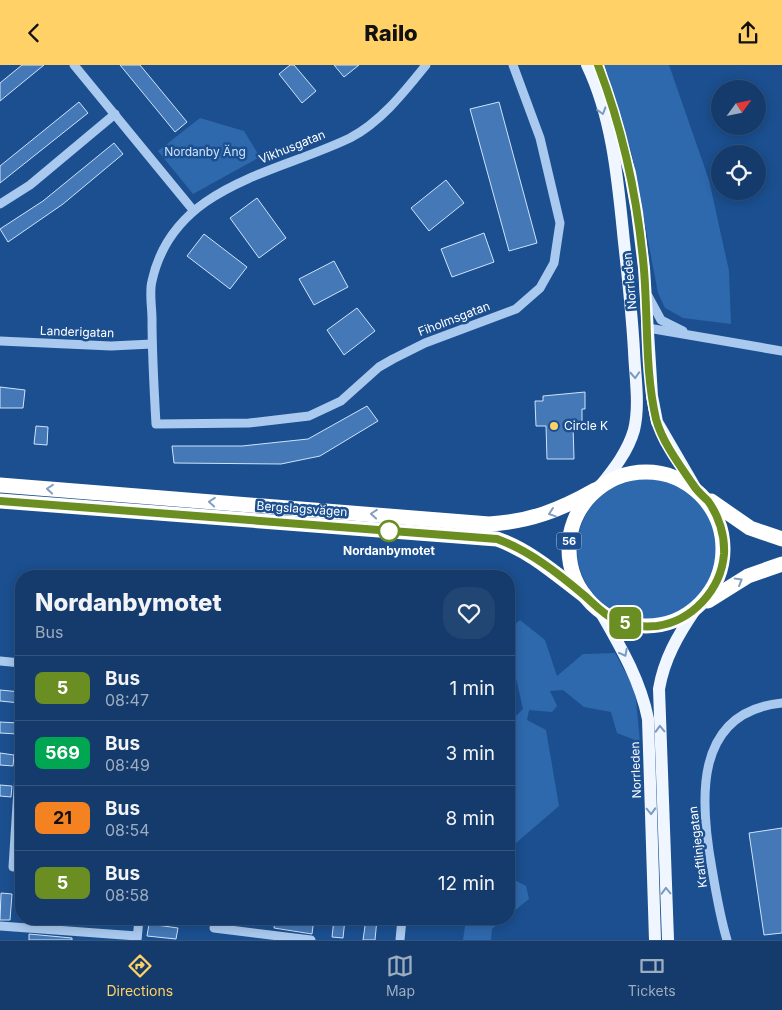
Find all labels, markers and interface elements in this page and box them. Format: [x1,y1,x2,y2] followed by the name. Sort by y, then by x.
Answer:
[20,19,48,47] icon: back
[734,19,762,47] icon: share
[364,20,418,46] text: Railo
[711,80,766,135] north arrow
[711,80,766,200] map controls
[597,107,607,115] one-way arrow
[256,126,327,167] street label: Vikhusgatan
[164,144,246,159] park label: Nordanby Äng
[711,145,766,200] button: locate
[620,252,639,310] street label: Norrleden
[416,298,492,339] street label: Fiholmsgatan
[40,323,114,340] street label: Landerigatan
[630,371,641,379] one-way arrow
[564,418,608,433] place label: Circle K
[548,420,560,432] marker: Circle K
[45,484,53,495] one-way arrow
[208,496,216,507] one-way arrow
[256,498,348,519] street label: Bergslagsvägen
[548,507,557,517] one-way arrow
[370,509,378,520] one-way arrow
[378,520,400,542] marker: Nordanbymotet
[556,533,582,549] road number: 56
[343,543,436,558] place label: Nordanbymotet
[734,578,743,588] one-way arrow
[443,587,495,639] button: heart
[35,588,222,617] text: Nordanbymotet
[609,607,641,639] line badge: 5
[619,612,631,633] text: 5
[35,622,63,642] text: Bus
[618,648,628,657] one-way arrow
[105,667,140,690] text: Bus
[57,677,68,698] text: 5
[449,677,495,700] text: 1 min
[105,690,149,710] text: 08:47
[654,725,665,733] one-way arrow
[105,732,140,755] text: Bus
[627,741,644,799] street label: Norrleden
[45,742,80,763] text: 569
[445,742,495,765] text: 3 min
[105,755,150,775] text: 08:49
[105,797,140,820] text: Bus
[685,805,710,889] street label: Kraftlinjegatan
[53,807,72,828] text: 21
[445,807,495,830] text: 8 min
[646,808,656,815] one-way arrow
[105,820,150,840] text: 08:54
[105,862,140,885] text: Bus
[57,872,68,893] text: 5
[438,872,495,895] text: 12 min
[105,885,149,905] text: 08:58
[660,887,671,895] one-way arrow
[106,952,173,999] tab: Directions
[386,952,415,999] tab: Map
[628,952,676,999] tab: Tickets

